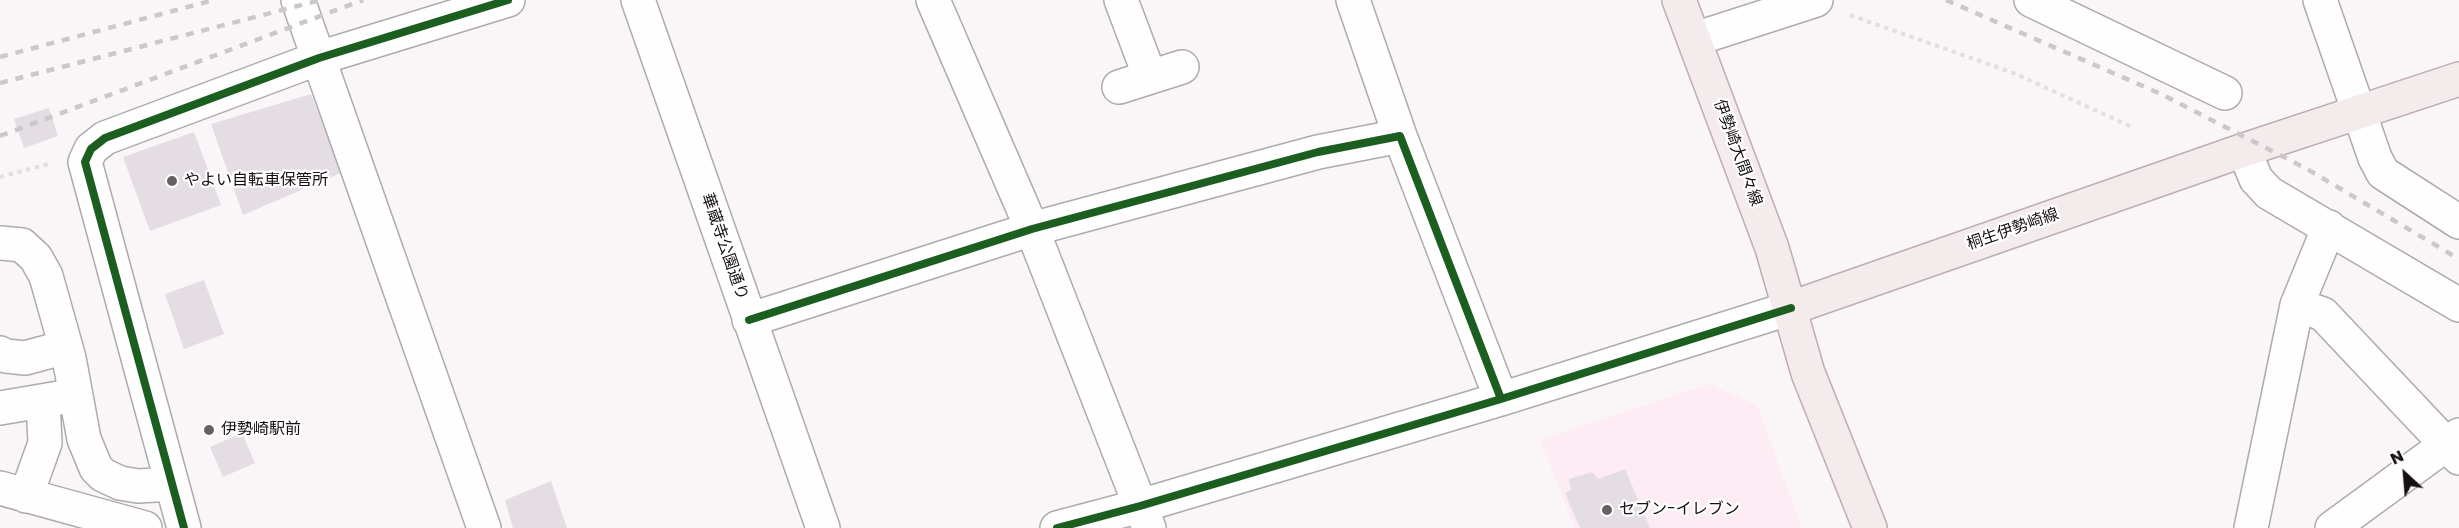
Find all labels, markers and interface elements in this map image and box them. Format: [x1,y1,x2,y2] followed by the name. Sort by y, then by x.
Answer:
[1709,97,1765,209] street label: 伊勢崎大間々線
[184,171,328,191] place label: やよい自転車保管所
[165,174,179,188] marker: やよい自転車保管所
[697,191,751,303] street label: 華蔵寺公園通り
[1964,205,2062,255] street label: 桐生伊勢崎線
[221,420,301,440] place label: 伊勢崎駅前
[202,423,216,437] marker: 伊勢崎駅前
[2375,444,2435,504] north arrow
[2386,444,2407,470] text: N
[1619,500,1740,520] place label: セブン-イレブン
[1600,503,1614,517] marker: セブン-イレブン

